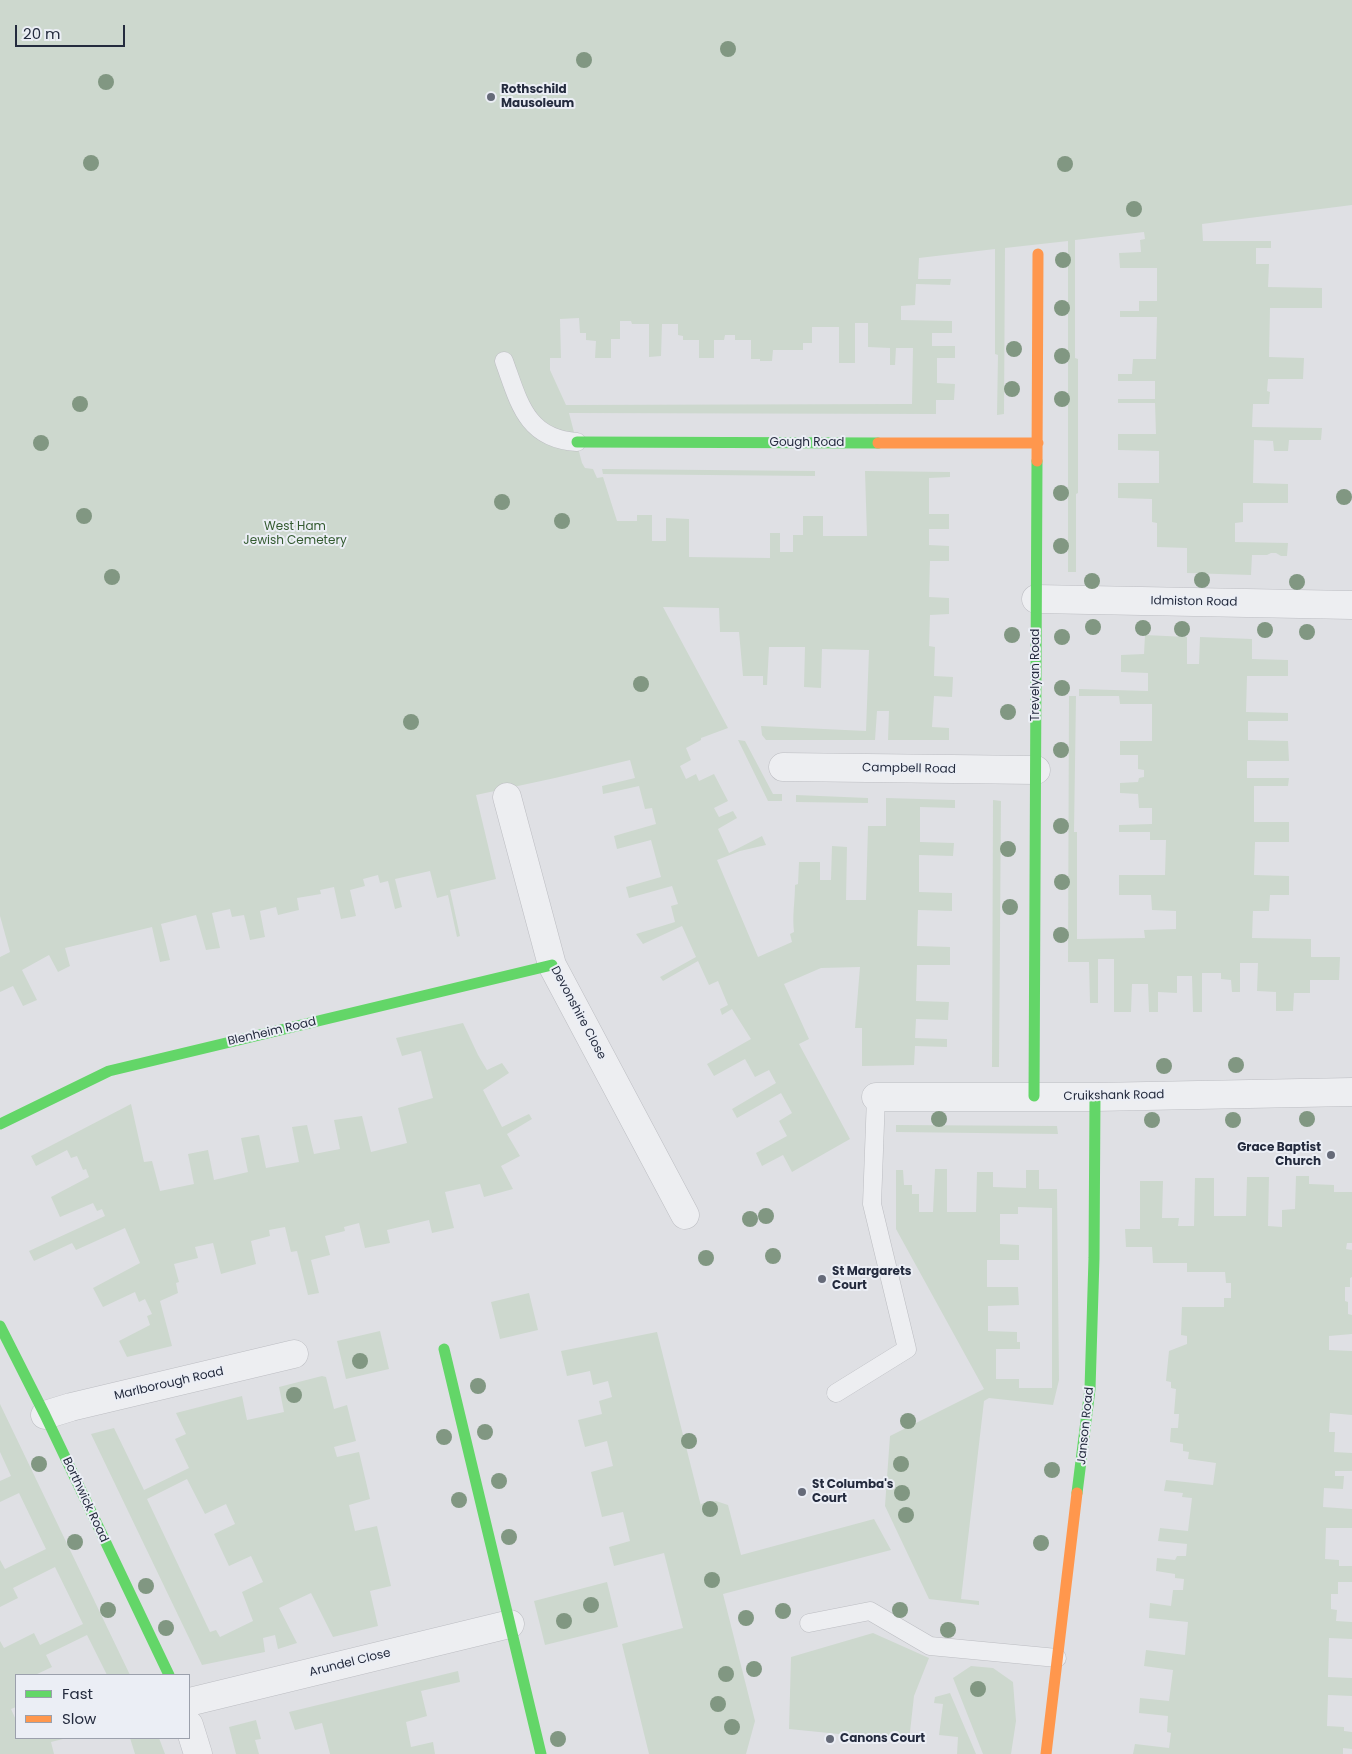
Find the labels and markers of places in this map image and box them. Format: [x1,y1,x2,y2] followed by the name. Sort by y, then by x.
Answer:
[501,83,574,111] place label: Rothschild Mausoleum
[485,91,497,103] marker: Rothschild Mausoleum
[1237,1141,1321,1169] place label: Grace Baptist Church
[1325,1149,1337,1161] marker: Grace Baptist Church
[832,1265,911,1293] place label: St Margarets Court
[816,1273,828,1285] marker: St Margarets Court
[812,1478,894,1506] place label: St Columba's Court
[796,1486,808,1498] marker: St Columba's Court
[840,1732,925,1746] place label: Canons Court
[824,1733,836,1745] marker: Canons Court

